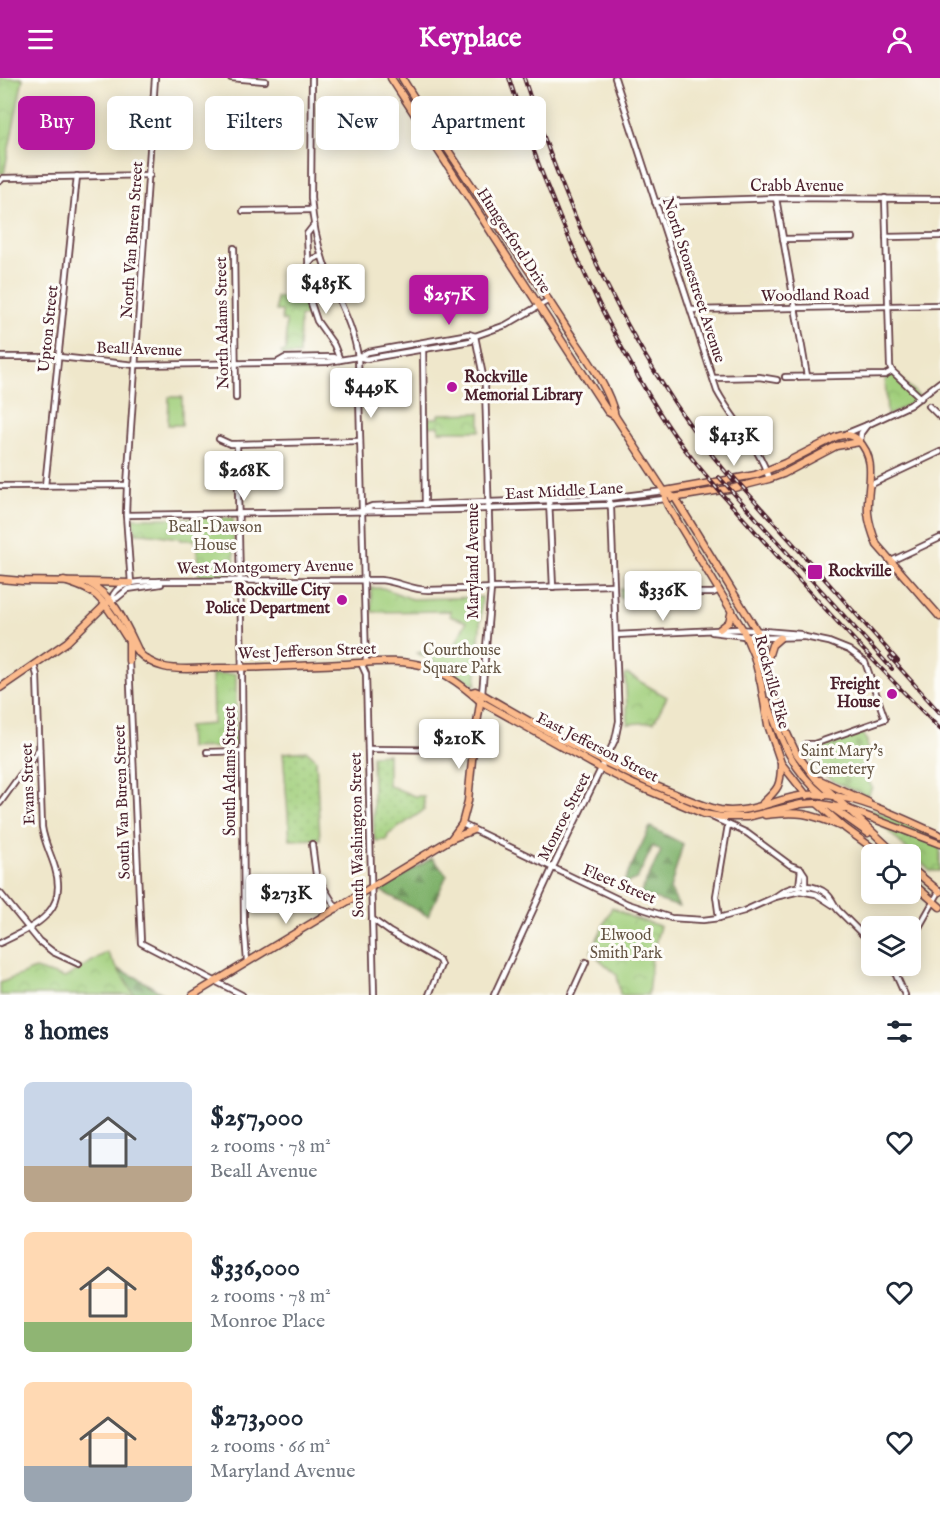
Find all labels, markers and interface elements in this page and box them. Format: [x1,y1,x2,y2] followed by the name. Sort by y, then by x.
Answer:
[419,22,521,56] text: Keyplace
[24,23,57,56] icon: menu
[883,23,916,56] icon: person
[18,96,95,150] chip: Buy
[107,96,193,150] chip: Rent
[205,96,304,150] chip: Filters
[316,96,399,150] chip: New
[411,96,546,150] chip: Apartment
[118,160,149,319] street label: North Van Buren Street
[750,177,844,197] street label: Crabb Avenue
[471,185,555,297] street label: Hungerford Drive
[657,195,729,365] street label: North Stonestreet Avenue
[212,256,234,390] street label: North Adams Street
[284,264,368,315] pin: $485K
[301,271,351,296] text: $485K
[407,275,491,326] pin: $257K
[423,282,475,307] text: $257K
[34,284,64,374] street label: Upton Street
[761,285,870,307] street label: Woodland Road
[96,339,182,361] street label: Beall Avenue
[329,368,413,419] pin: $449K
[464,368,584,406] place label: Rockville Memorial Library
[344,375,398,400] text: $449K
[445,380,459,394] marker: Rockville Memorial Library
[692,416,776,467] pin: $413K
[709,423,759,448] text: $413K
[202,451,286,502] pin: $268K
[218,458,270,483] text: $268K
[504,479,624,505] street label: East Middle Lane
[464,503,484,619] street label: Maryland Avenue
[168,518,262,556] park label: Beall-Dawson House
[176,556,354,580] street label: West Montgomery Avenue
[828,562,892,582] place label: Rockville
[806,563,824,581] marker: Rockville
[621,571,705,622] pin: $336K
[639,578,687,603] text: $336K
[205,581,331,619] place label: Rockville City Police Department
[335,593,349,607] marker: Rockville City Police Department
[749,633,793,731] street label: Rockville Pike
[237,640,377,664] street label: West Jefferson Street
[423,641,502,679] park label: Courthouse Square Park
[830,675,881,713] place label: Freight House
[885,687,899,701] marker: Freight House
[221,705,241,836] street label: South Adams Street
[532,708,662,788] street label: East Jefferson Street
[417,719,501,770] pin: $210K
[110,724,136,880] street label: South Van Buren Street
[433,726,485,751] text: $210K
[18,742,40,825] street label: Evans Street
[801,742,884,780] park label: Saint Mary's Cemetery
[347,752,369,918] street label: South Washington Street
[534,769,596,865] street label: Monroe Street
[861,844,921,976] map controls
[861,844,921,904] button: locate
[579,861,659,910] street label: Fleet Street
[244,874,328,925] pin: $273K
[260,881,312,906] text: $273K
[861,916,921,976] button: layers
[590,926,663,964] park label: Elwood Smith Park
[24,1015,109,1048] text: 8 homes
[883,1015,916,1048] icon: filters
[210,1101,303,1134] text: $257,000
[72,1106,144,1178] icon: home
[883,1126,916,1159] icon: heart
[210,1134,331,1159] text: 2 rooms · 78 m²
[210,1159,318,1184] text: Beall Avenue
[210,1251,300,1284] text: $336,000
[72,1256,144,1328] icon: home
[883,1276,916,1309] icon: heart
[210,1284,331,1309] text: 2 rooms · 78 m²
[210,1309,325,1334] text: Monroe Place
[210,1401,303,1434] text: $273,000
[72,1406,144,1478] icon: home
[883,1426,916,1459] icon: heart
[210,1434,331,1459] text: 2 rooms · 66 m²
[210,1459,355,1484] text: Maryland Avenue

